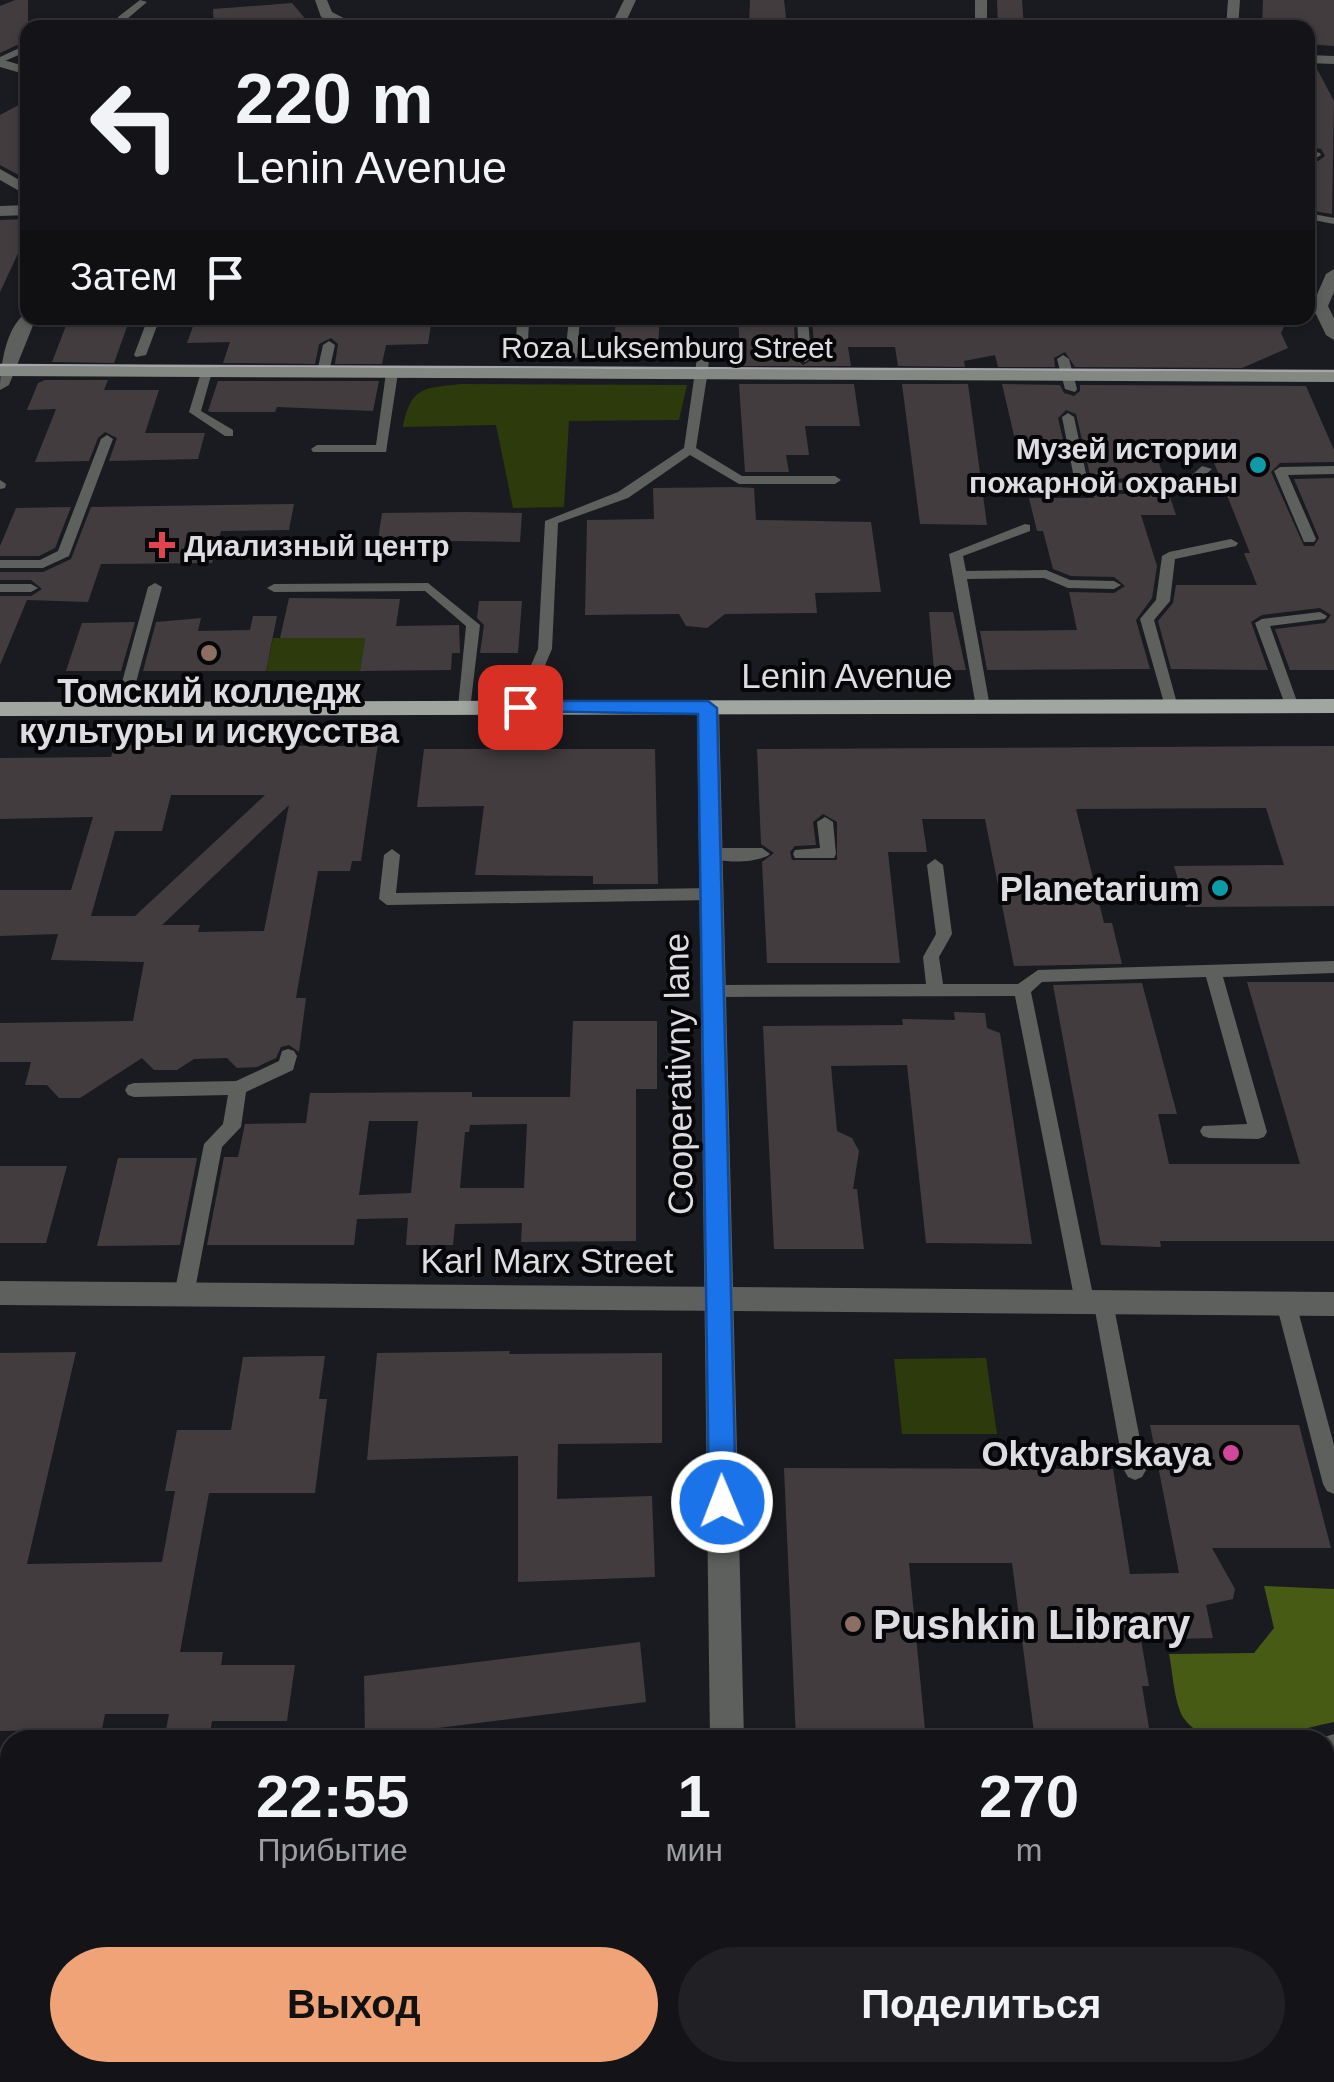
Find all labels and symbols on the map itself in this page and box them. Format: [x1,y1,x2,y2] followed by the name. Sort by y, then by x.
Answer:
[501,331,834,364] street label: Roza Luksemburg Street
[969,432,1238,499] place label: Музей истории пожарной охраны
[1247,454,1269,476] marker: Музей истории пожарной охраны
[184,529,450,562] place label: Диализный центр
[149,532,175,558] marker: Диализный центр
[198,642,220,664] marker: Томский колледж культуры и искусства
[741,656,953,695] street label: Lenin Avenue
[478,665,563,750] pin
[19,671,400,750] place label: Томский колледж культуры и искусства
[1000,869,1200,908] place label: Planetarium
[1209,877,1231,899] marker: Planetarium
[656,933,700,1215] street label: Cooperativny lane
[421,1241,674,1280] street label: Karl Marx Street
[981,1434,1212,1473] place label: Oktyabrskaya
[1220,1442,1242,1464] marker: Oktyabrskaya
[670,1450,774,1554] position arrow
[873,1601,1191,1648] place label: Pushkin Library
[842,1613,864,1635] marker: Pushkin Library

